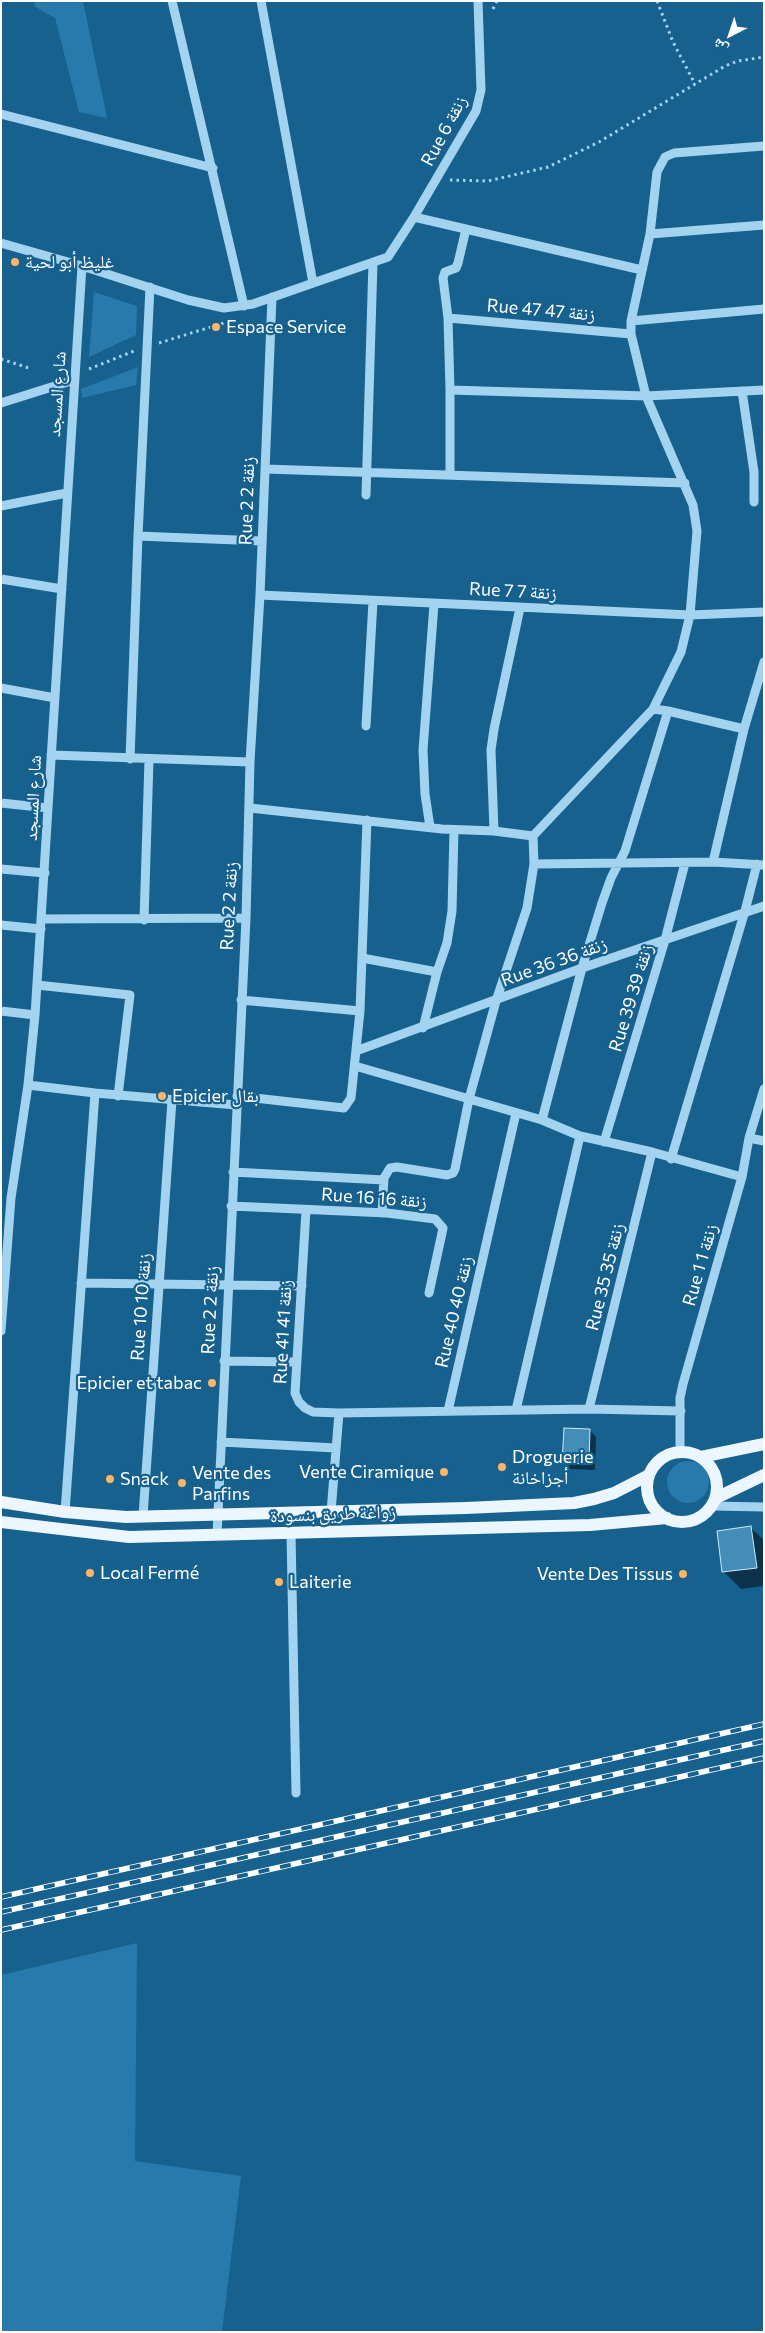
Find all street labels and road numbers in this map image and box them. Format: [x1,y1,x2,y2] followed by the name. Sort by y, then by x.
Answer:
[417,92,471,170] street label: Rue 6 زنقة
[486,295,596,325] street label: Rue 47 زنقة 47
[43,351,71,437] street label: شارع المسجد
[235,456,259,546] street label: Rue 2 زنقة 2
[469,578,557,604] street label: Rue 7 زنقة 7
[20,755,46,841] street label: شارع المسجد
[216,861,242,951] street label: Rue 2 زنقة 2
[498,933,610,991] street label: Rue 36 زنقة 36
[604,942,658,1054] street label: Rue 39 زنقة 39
[320,1184,428,1212] street label: Rue 16 زنقة 16
[581,1221,629,1333] street label: Rue 35 زنقة 35
[678,1222,722,1308] street label: Rue 1 زنقة 1
[126,1253,156,1361] street label: Rue 10 زنقة 10
[431,1254,477,1370] street label: Rue 40 زنقة 40
[197,1265,223,1355] street label: Rue 2 زنقة 2
[269,1279,297,1385] street label: Rue 41 زنقة 41
[270,1501,396,1527] street label: زواغة طريق بنسودة

